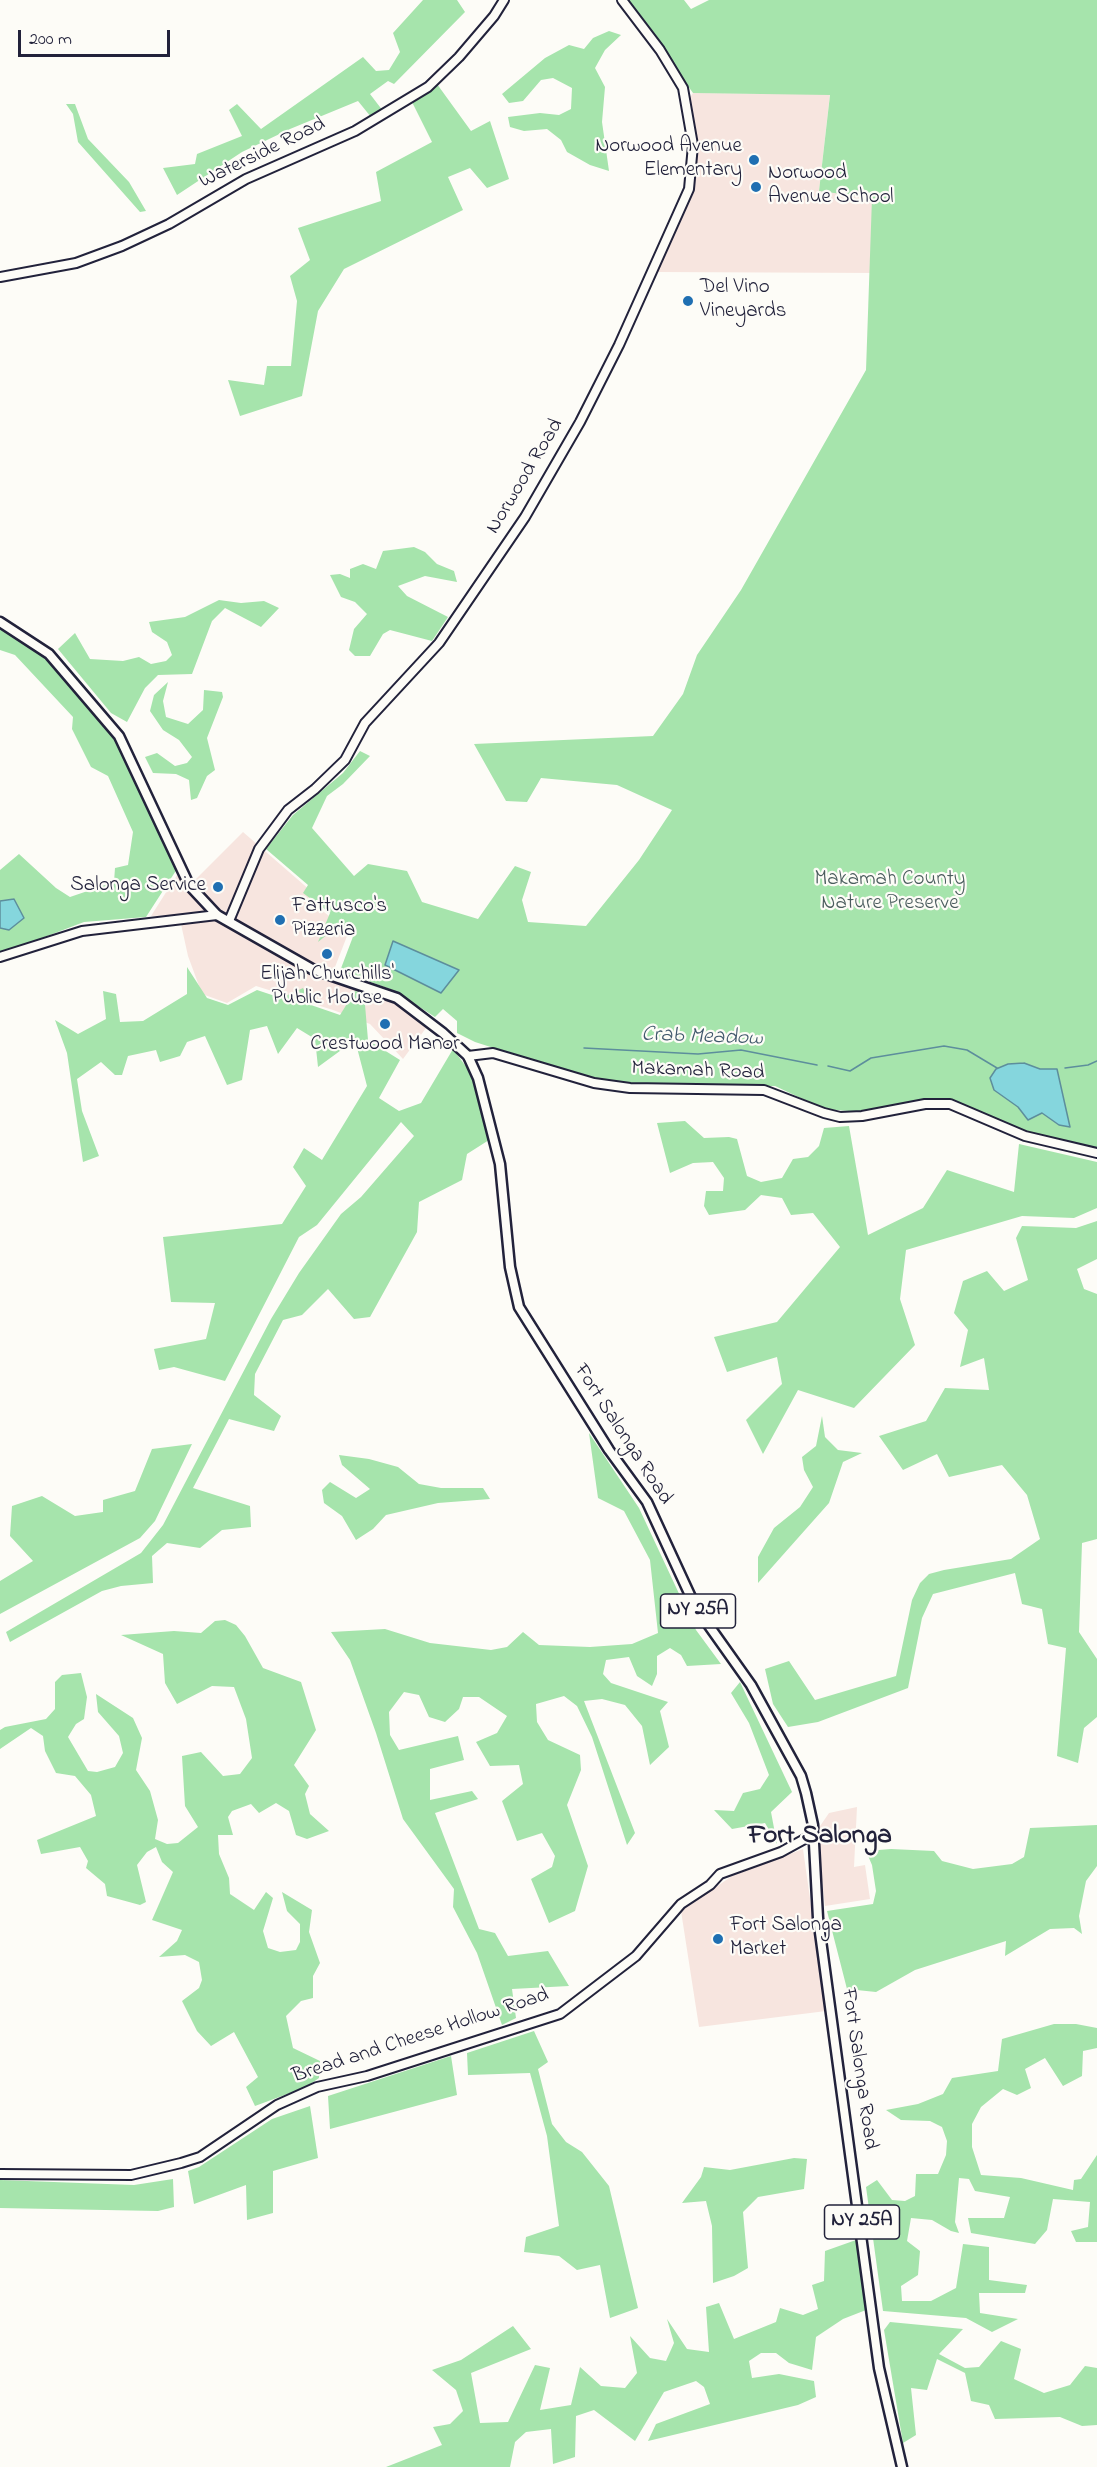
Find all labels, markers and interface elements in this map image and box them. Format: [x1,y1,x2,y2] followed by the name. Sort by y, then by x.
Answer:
[21,18,172,56] scale bar
[29,27,72,53] text: 200 m
[196,113,330,195] street label: Waterside Road
[595,135,742,185] place label: Norwood Avenue Elementary
[747,153,761,167] marker: Norwood Avenue Elementary
[768,162,894,212] place label: Norwood Avenue School
[749,180,763,194] marker: Norwood Avenue School
[700,276,786,326] place label: Del Vino Vineyards
[681,294,695,308] marker: Del Vino Vineyards
[482,415,570,539] street label: Norwood Road
[815,868,965,918] park label: Makamah County Nature Preserve
[70,874,206,900] place label: Salonga Service
[211,880,225,894] marker: Salonga Service
[292,895,387,945] place label: Fattusco's Pizzeria
[273,913,287,927] marker: Fattusco's Pizzeria
[320,947,334,961] marker: Elijah Churchills' Public House
[260,963,394,1013] place label: Elijah Churchills' Public House
[378,1017,392,1031] marker: Crestwood Manor
[641,1023,763,1053] water label: Crab Meadow
[310,1033,460,1059] place label: Crestwood Manor
[631,1057,765,1087] street label: Makamah Road
[567,1360,677,1510] street label: Fort Salonga Road
[660,1594,736,1628] road number: NY 25A
[748,1822,892,1854] district label: Fort Salonga
[730,1914,842,1964] place label: Fort Salonga Market
[711,1932,725,1946] marker: Fort Salonga Market
[290,1984,552,2090] street label: Bread and Cheese Hollow Road
[834,1987,882,2151] street label: Fort Salonga Road
[824,2205,900,2239] road number: NY 25A

